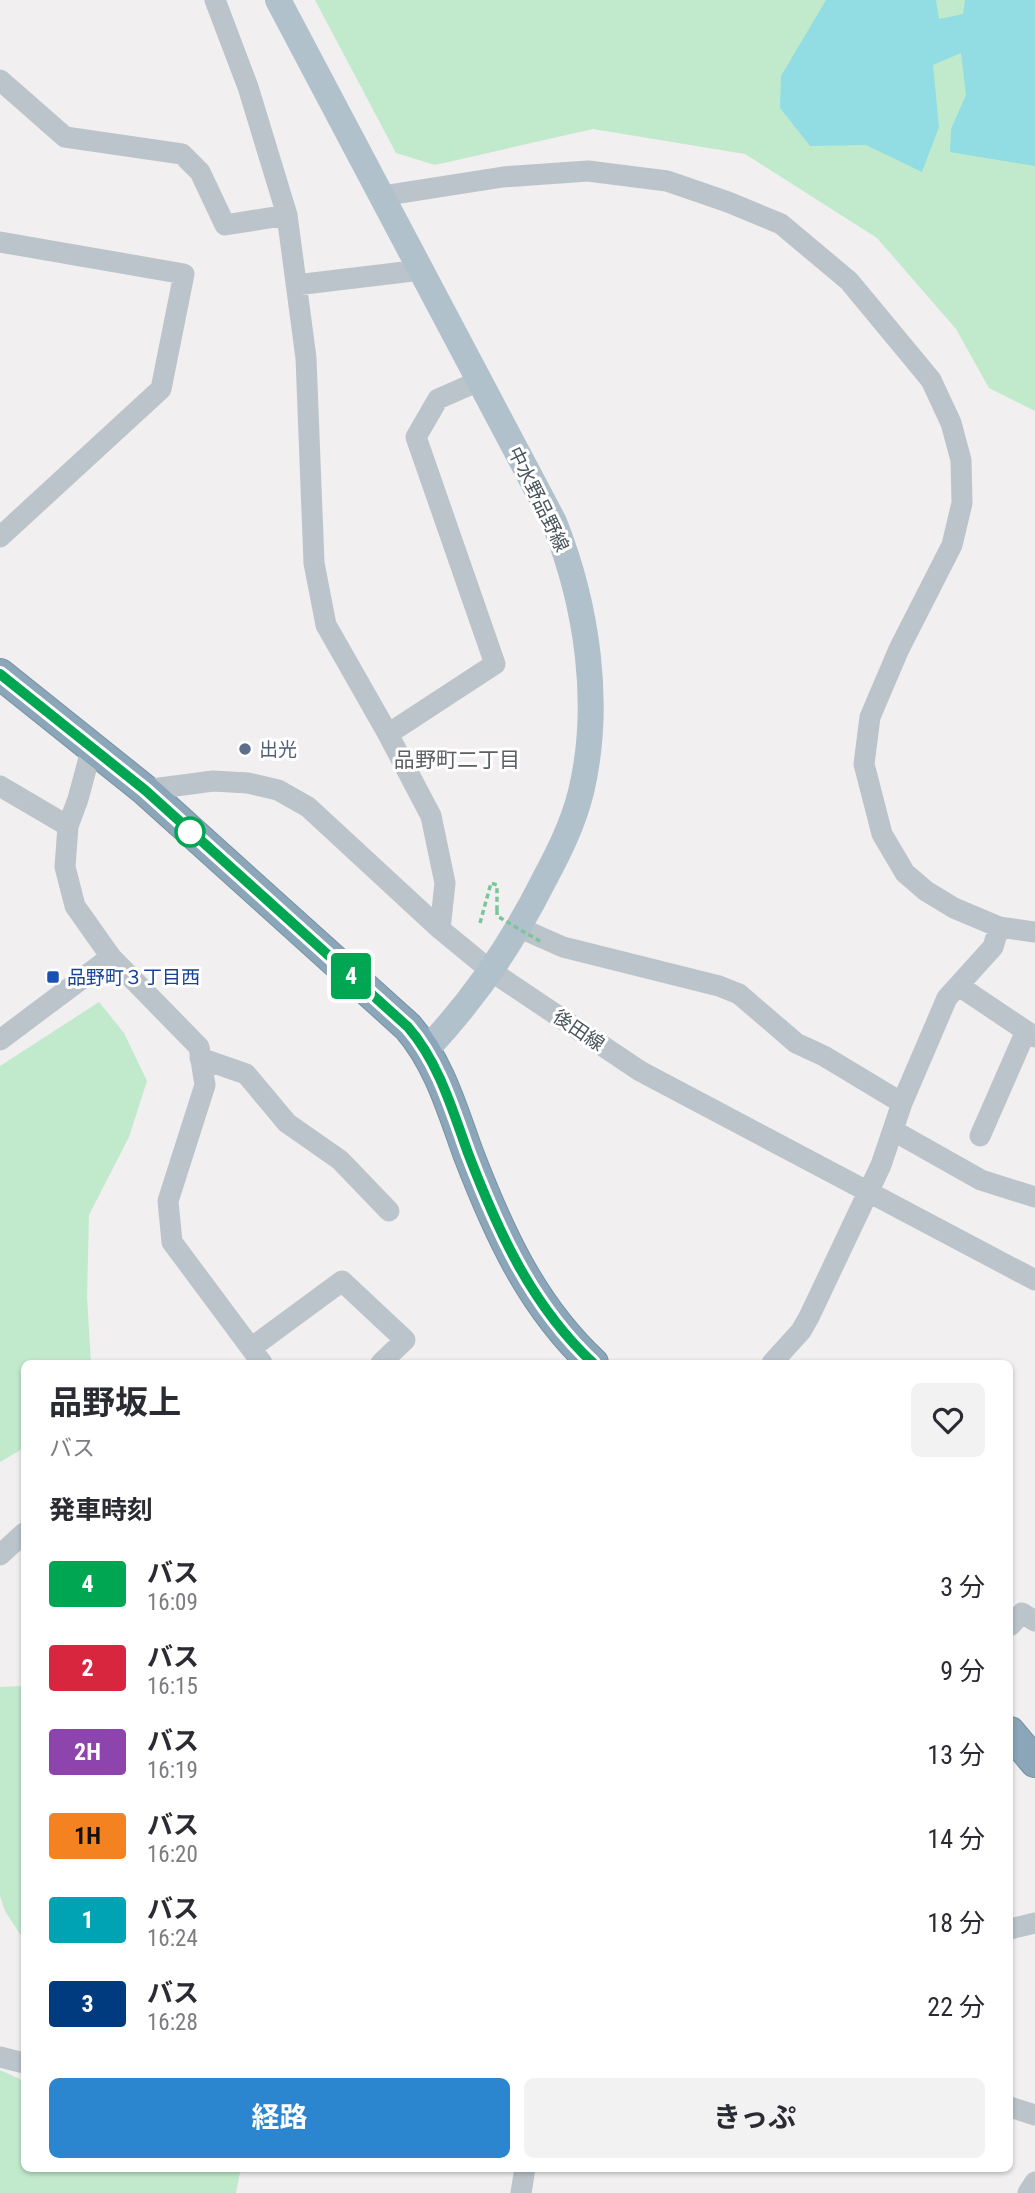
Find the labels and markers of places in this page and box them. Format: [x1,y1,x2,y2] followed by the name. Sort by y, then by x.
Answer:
[259,738,297,761] place label: 出光
[237,741,253,757] marker: 出光
[175,817,205,847] unlabelled marker
[67,966,200,989] place label: 品野町３丁目西
[45,969,61,985] marker: 品野町３丁目西

